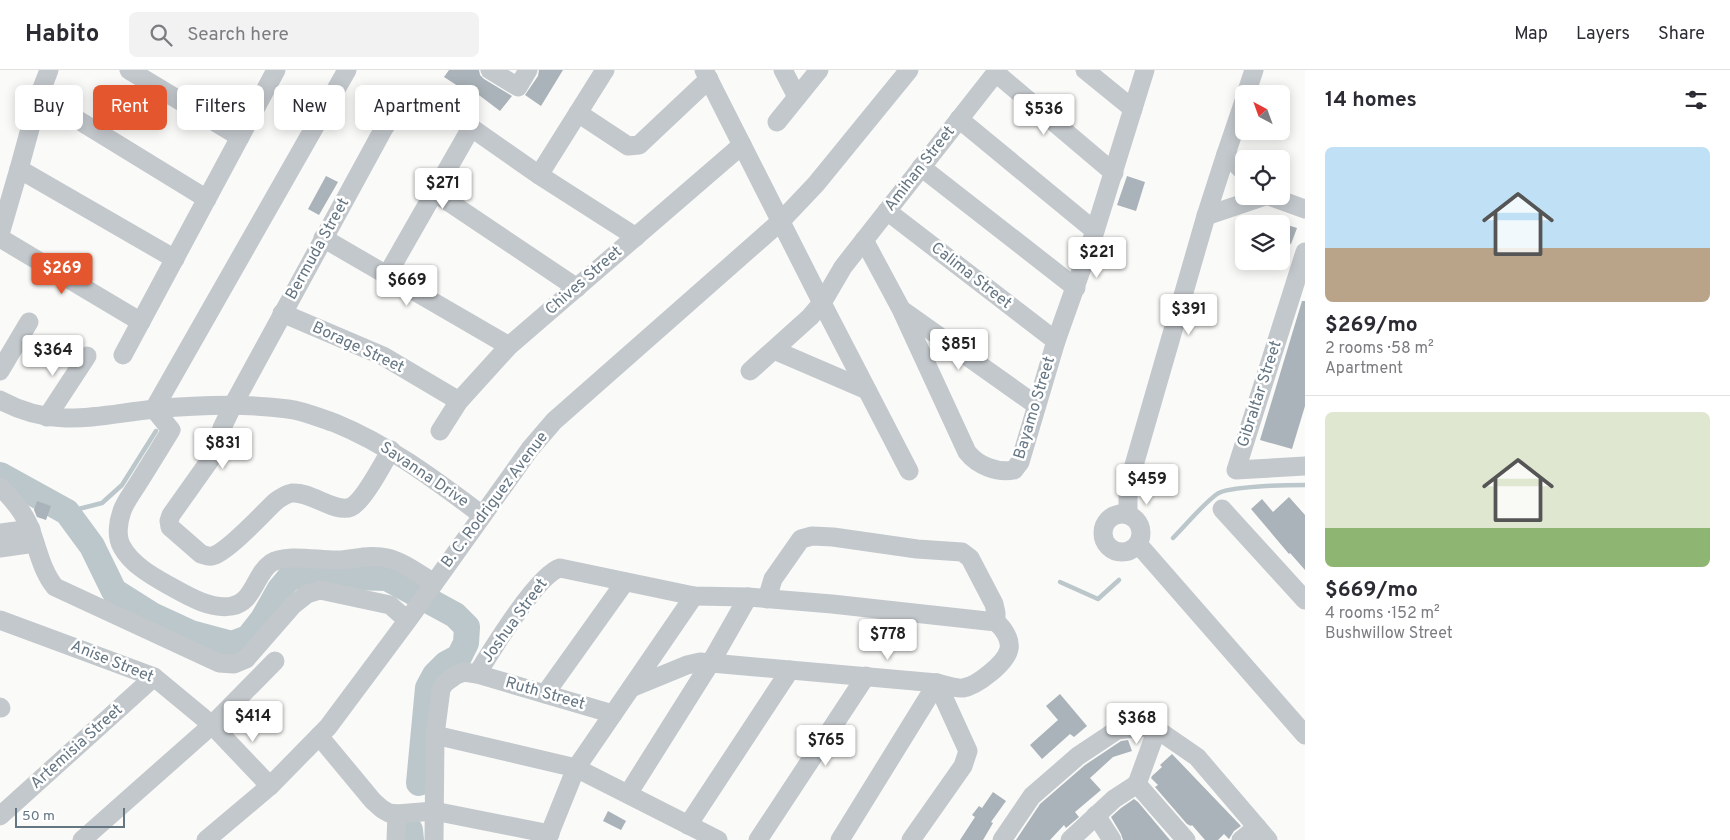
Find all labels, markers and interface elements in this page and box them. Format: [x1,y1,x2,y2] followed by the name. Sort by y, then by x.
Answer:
[129,12,479,57] search box
[25,20,99,50] text: Habito
[147,21,175,49] icon: search
[187,23,289,47] text: Search here
[1514,23,1548,46] text: Map
[1576,23,1630,46] text: Layers
[1658,23,1705,46] text: Share
[15,85,83,130] chip: Buy
[93,85,167,130] chip: Rent
[177,85,264,130] chip: Filters
[274,85,345,130] chip: New
[355,85,479,130] chip: Apartment
[1235,85,1290,140] north arrow
[1235,85,1290,270] map controls
[1682,86,1710,114] icon: filters
[1325,87,1417,114] text: 14 homes
[1014,93,1074,136] pin: $536
[1025,100,1063,120] text: $536
[880,122,960,216] street label: Amihan Street
[1235,150,1290,205] button: locate
[413,168,473,210] pin: $271
[426,174,460,194] text: $271
[1473,179,1563,269] icon: home
[282,195,354,303] street label: Bermuda Street
[1235,215,1290,270] button: layers
[1067,236,1127,279] pin: $221
[927,238,1015,314] street label: Calima Street
[541,242,627,320] street label: Chives Street
[1079,243,1115,263] text: $221
[32,252,92,295] pin: $269
[42,259,82,279] text: $269
[377,264,437,307] pin: $669
[387,271,427,291] text: $669
[1159,294,1219,336] pin: $391
[1171,300,1207,320] text: $391
[1325,312,1418,339] text: $269/mo
[309,318,407,378] street label: Borage Street
[929,328,989,371] pin: $851
[23,334,83,377] pin: $364
[941,335,977,355] text: $851
[1233,338,1287,450] street label: Gibraltar Street
[1325,339,1434,359] text: 2 rooms · 58 m²
[33,341,73,361] text: $364
[1010,354,1060,462] street label: Bayamo Street
[1325,359,1403,379] text: Apartment
[193,428,253,470] pin: $831
[437,428,553,572] street label: B. C. Rodriguez Avenue
[205,434,241,454] text: $831
[376,438,472,512] street label: Savanna Drive
[1473,445,1563,535] icon: home
[1117,464,1177,506] pin: $459
[1127,470,1167,490] text: $459
[478,575,552,667] street label: Joshua Street
[1325,577,1418,604] text: $669/mo
[1325,604,1440,624] text: 4 rooms · 152 m²
[858,618,918,661] pin: $778
[1325,624,1453,644] text: Bushwillow Street
[870,625,906,645] text: $778
[68,636,156,688] street label: Anise Street
[503,673,587,715] street label: Ruth Street
[27,700,127,794] street label: Artemisia Street
[223,700,283,743] pin: $414
[1107,702,1167,745] pin: $368
[235,707,271,727] text: $414
[1117,709,1157,729] text: $368
[796,724,856,767] pin: $765
[807,731,845,751] text: $765
[15,805,125,828] scale bar
[22,808,55,825] text: 50 m

